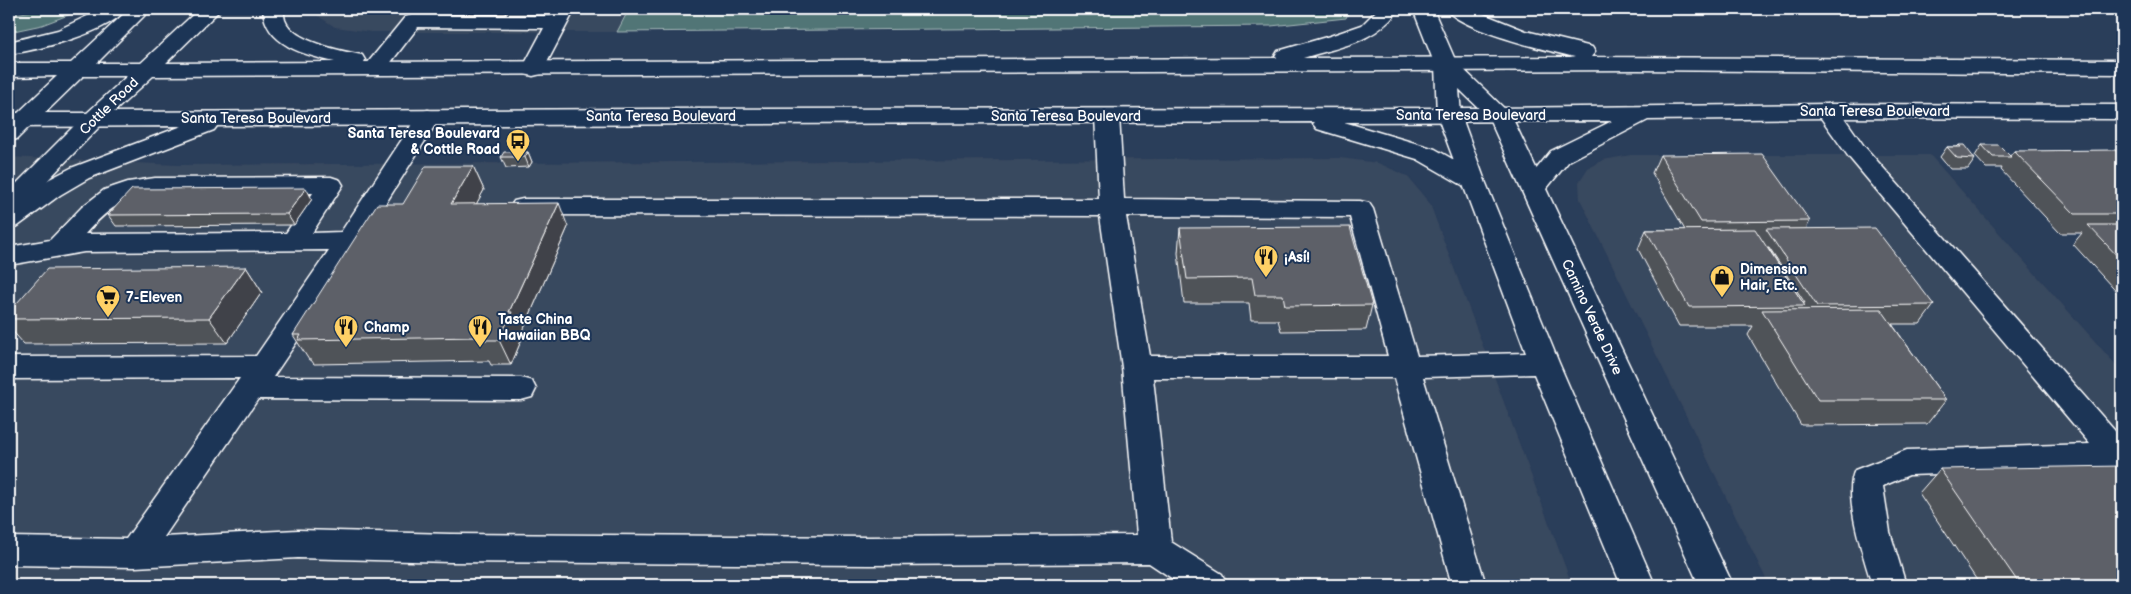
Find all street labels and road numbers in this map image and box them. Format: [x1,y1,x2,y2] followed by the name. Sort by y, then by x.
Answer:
[76,74,142,138] street label: Cottle Road
[1800,103,1950,120] street label: Santa Teresa Boulevard
[1396,107,1546,124] street label: Santa Teresa Boulevard
[586,108,736,125] street label: Santa Teresa Boulevard
[991,108,1141,125] street label: Santa Teresa Boulevard
[181,110,331,127] street label: Santa Teresa Boulevard
[1558,256,1626,378] street label: Camino Verde Drive

